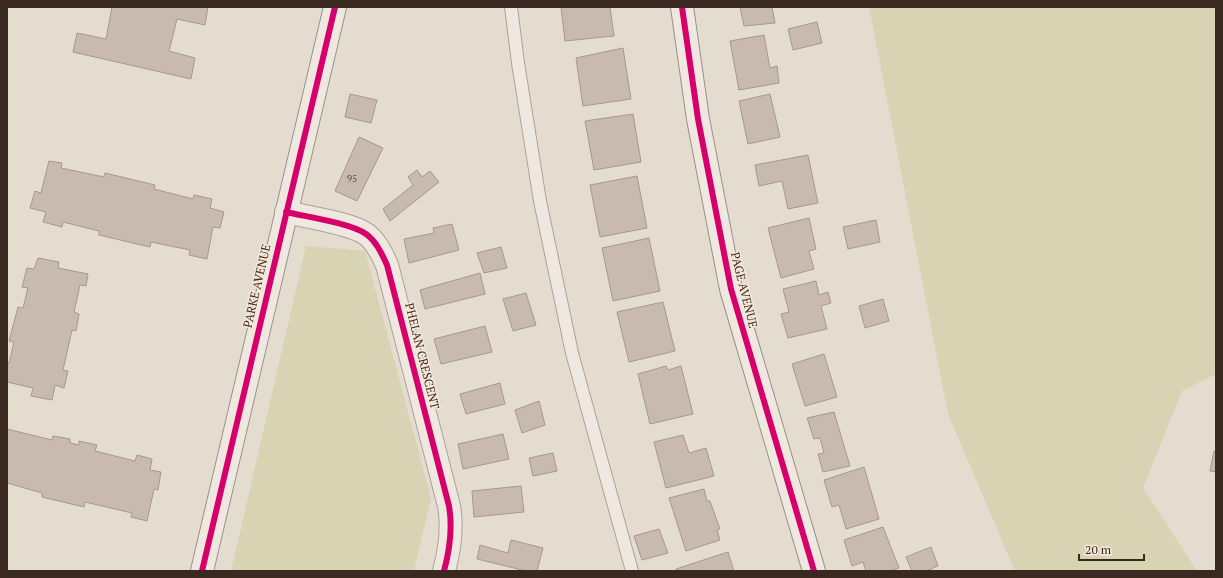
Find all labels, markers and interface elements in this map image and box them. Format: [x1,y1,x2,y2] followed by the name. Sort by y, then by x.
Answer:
[347,172,357,185] house number: 95
[240,243,273,329] street label: PARKE AVENUE
[728,250,761,329] street label: PAGE AVENUE
[402,301,443,411] street label: PHELAN CRESCENT
[1079,536,1144,562] scale bar
[1085,542,1112,557] text: 20 m

